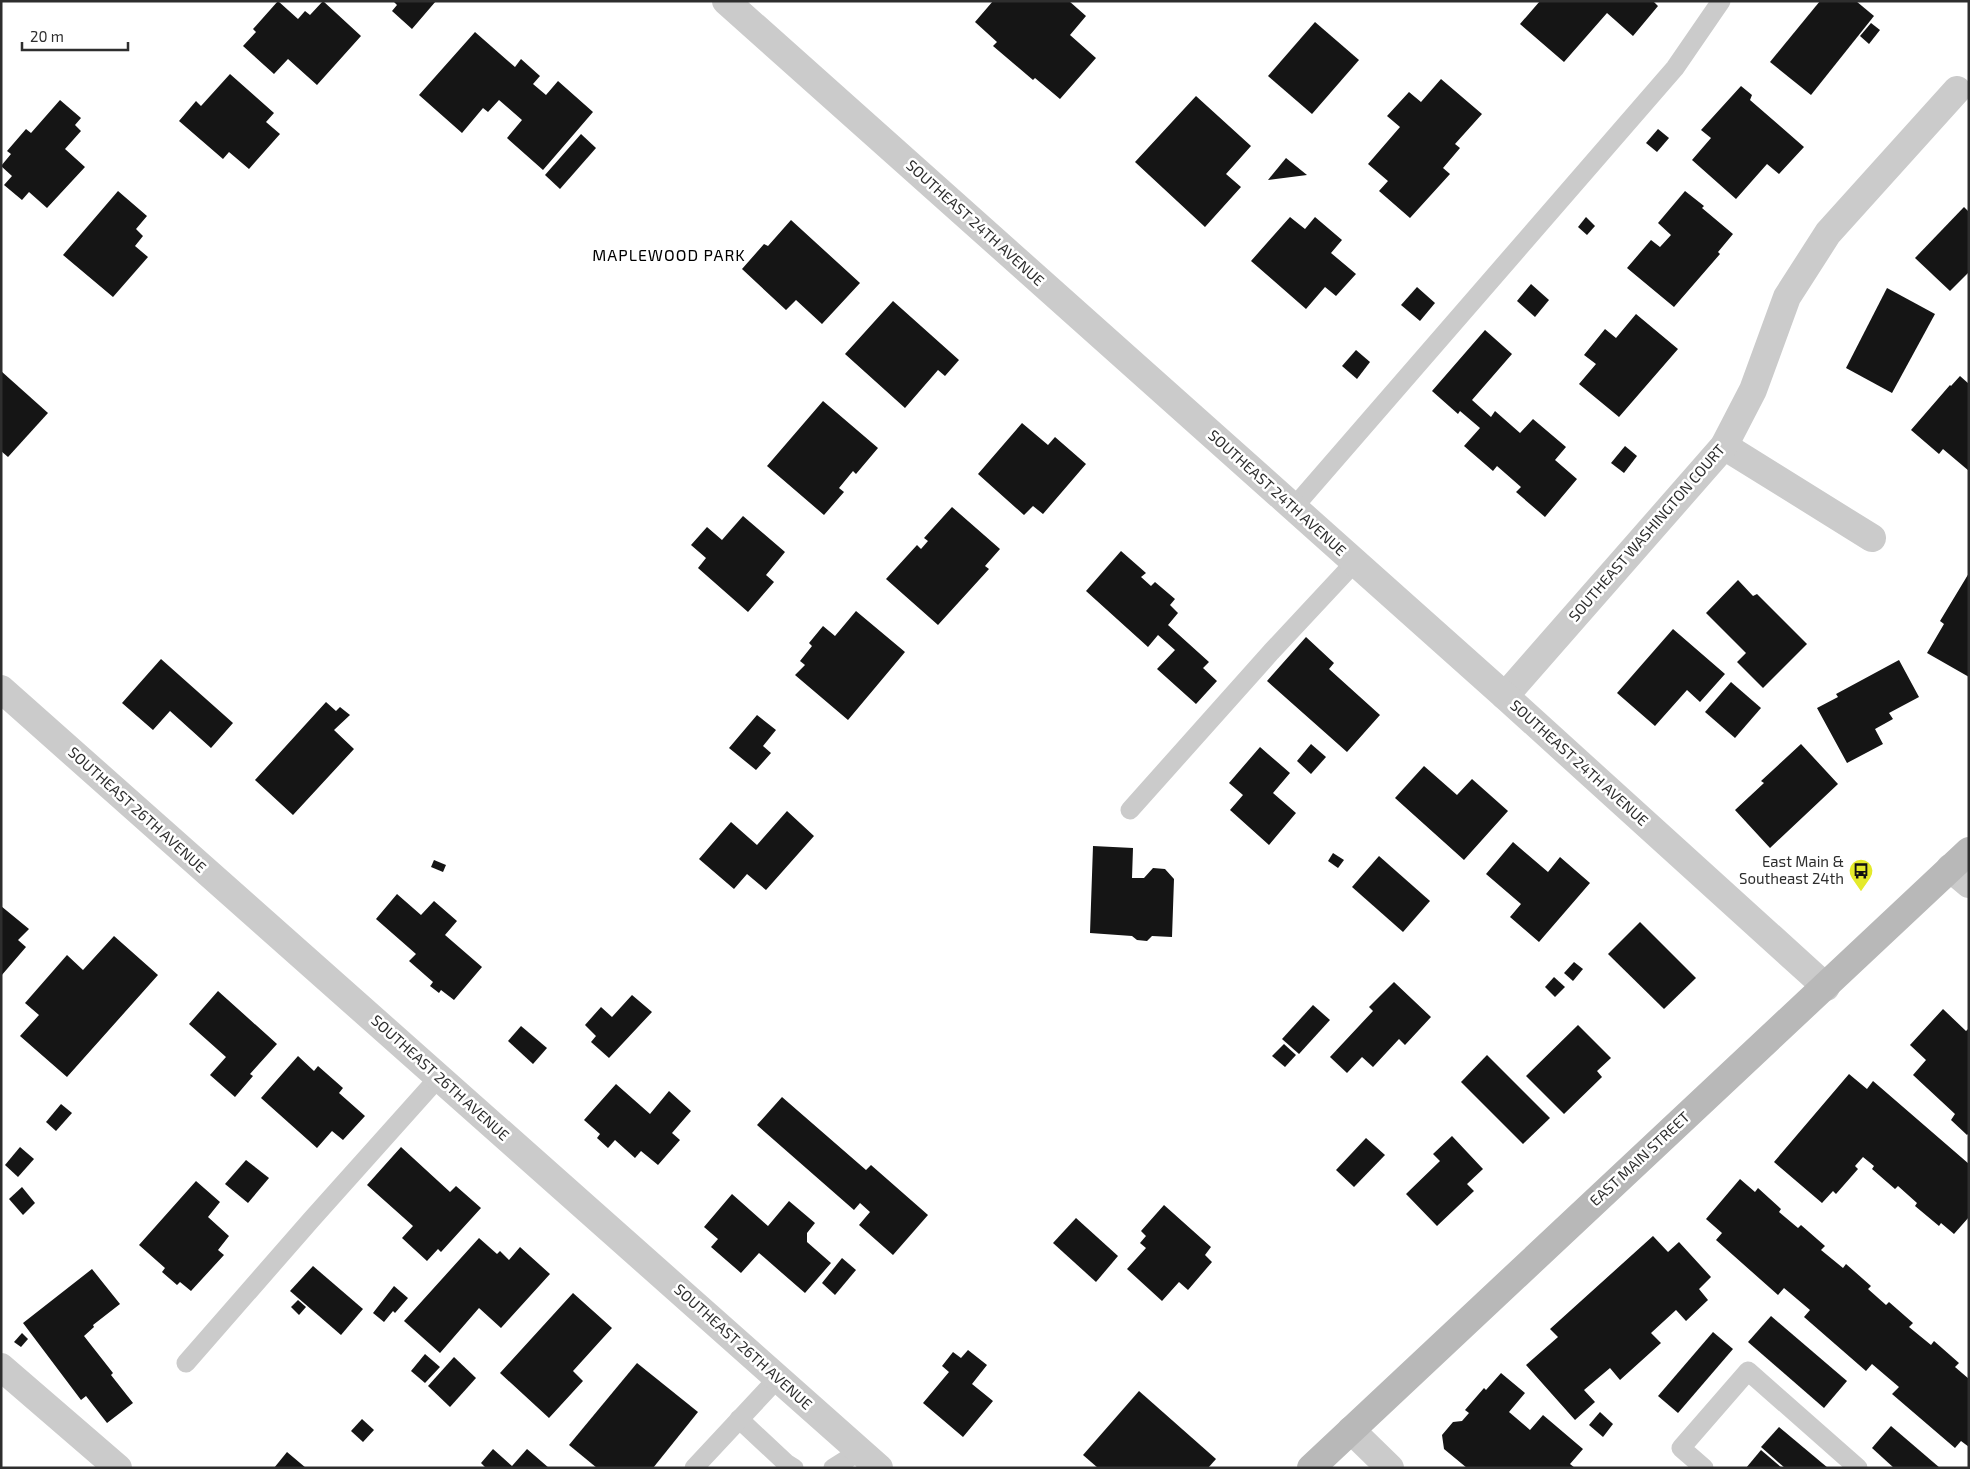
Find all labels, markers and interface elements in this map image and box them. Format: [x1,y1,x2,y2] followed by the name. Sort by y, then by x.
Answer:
[22,20,129,52] scale bar
[30,27,64,45] text: 20 m
[903,155,1048,289] street label: SOUTHEAST 24TH AVENUE
[592,245,746,264] district label: MAPLEWOOD PARK
[1205,425,1350,559] street label: SOUTHEAST 24TH AVENUE
[1564,440,1728,625] street label: SOUTHEAST WASHINGTON COURT
[1507,695,1652,829] street label: SOUTHEAST 24TH AVENUE
[65,743,210,876] street label: SOUTHEAST 26TH AVENUE
[1739,852,1844,887] place label: East Main & Southeast 24th
[1848,858,1874,892] bus stop icon: East Main & Southeast 24th
[368,1011,513,1144] street label: SOUTHEAST 26TH AVENUE
[1586,1107,1693,1209] street label: EAST MAIN STREET
[671,1280,816,1413] street label: SOUTHEAST 26TH AVENUE

